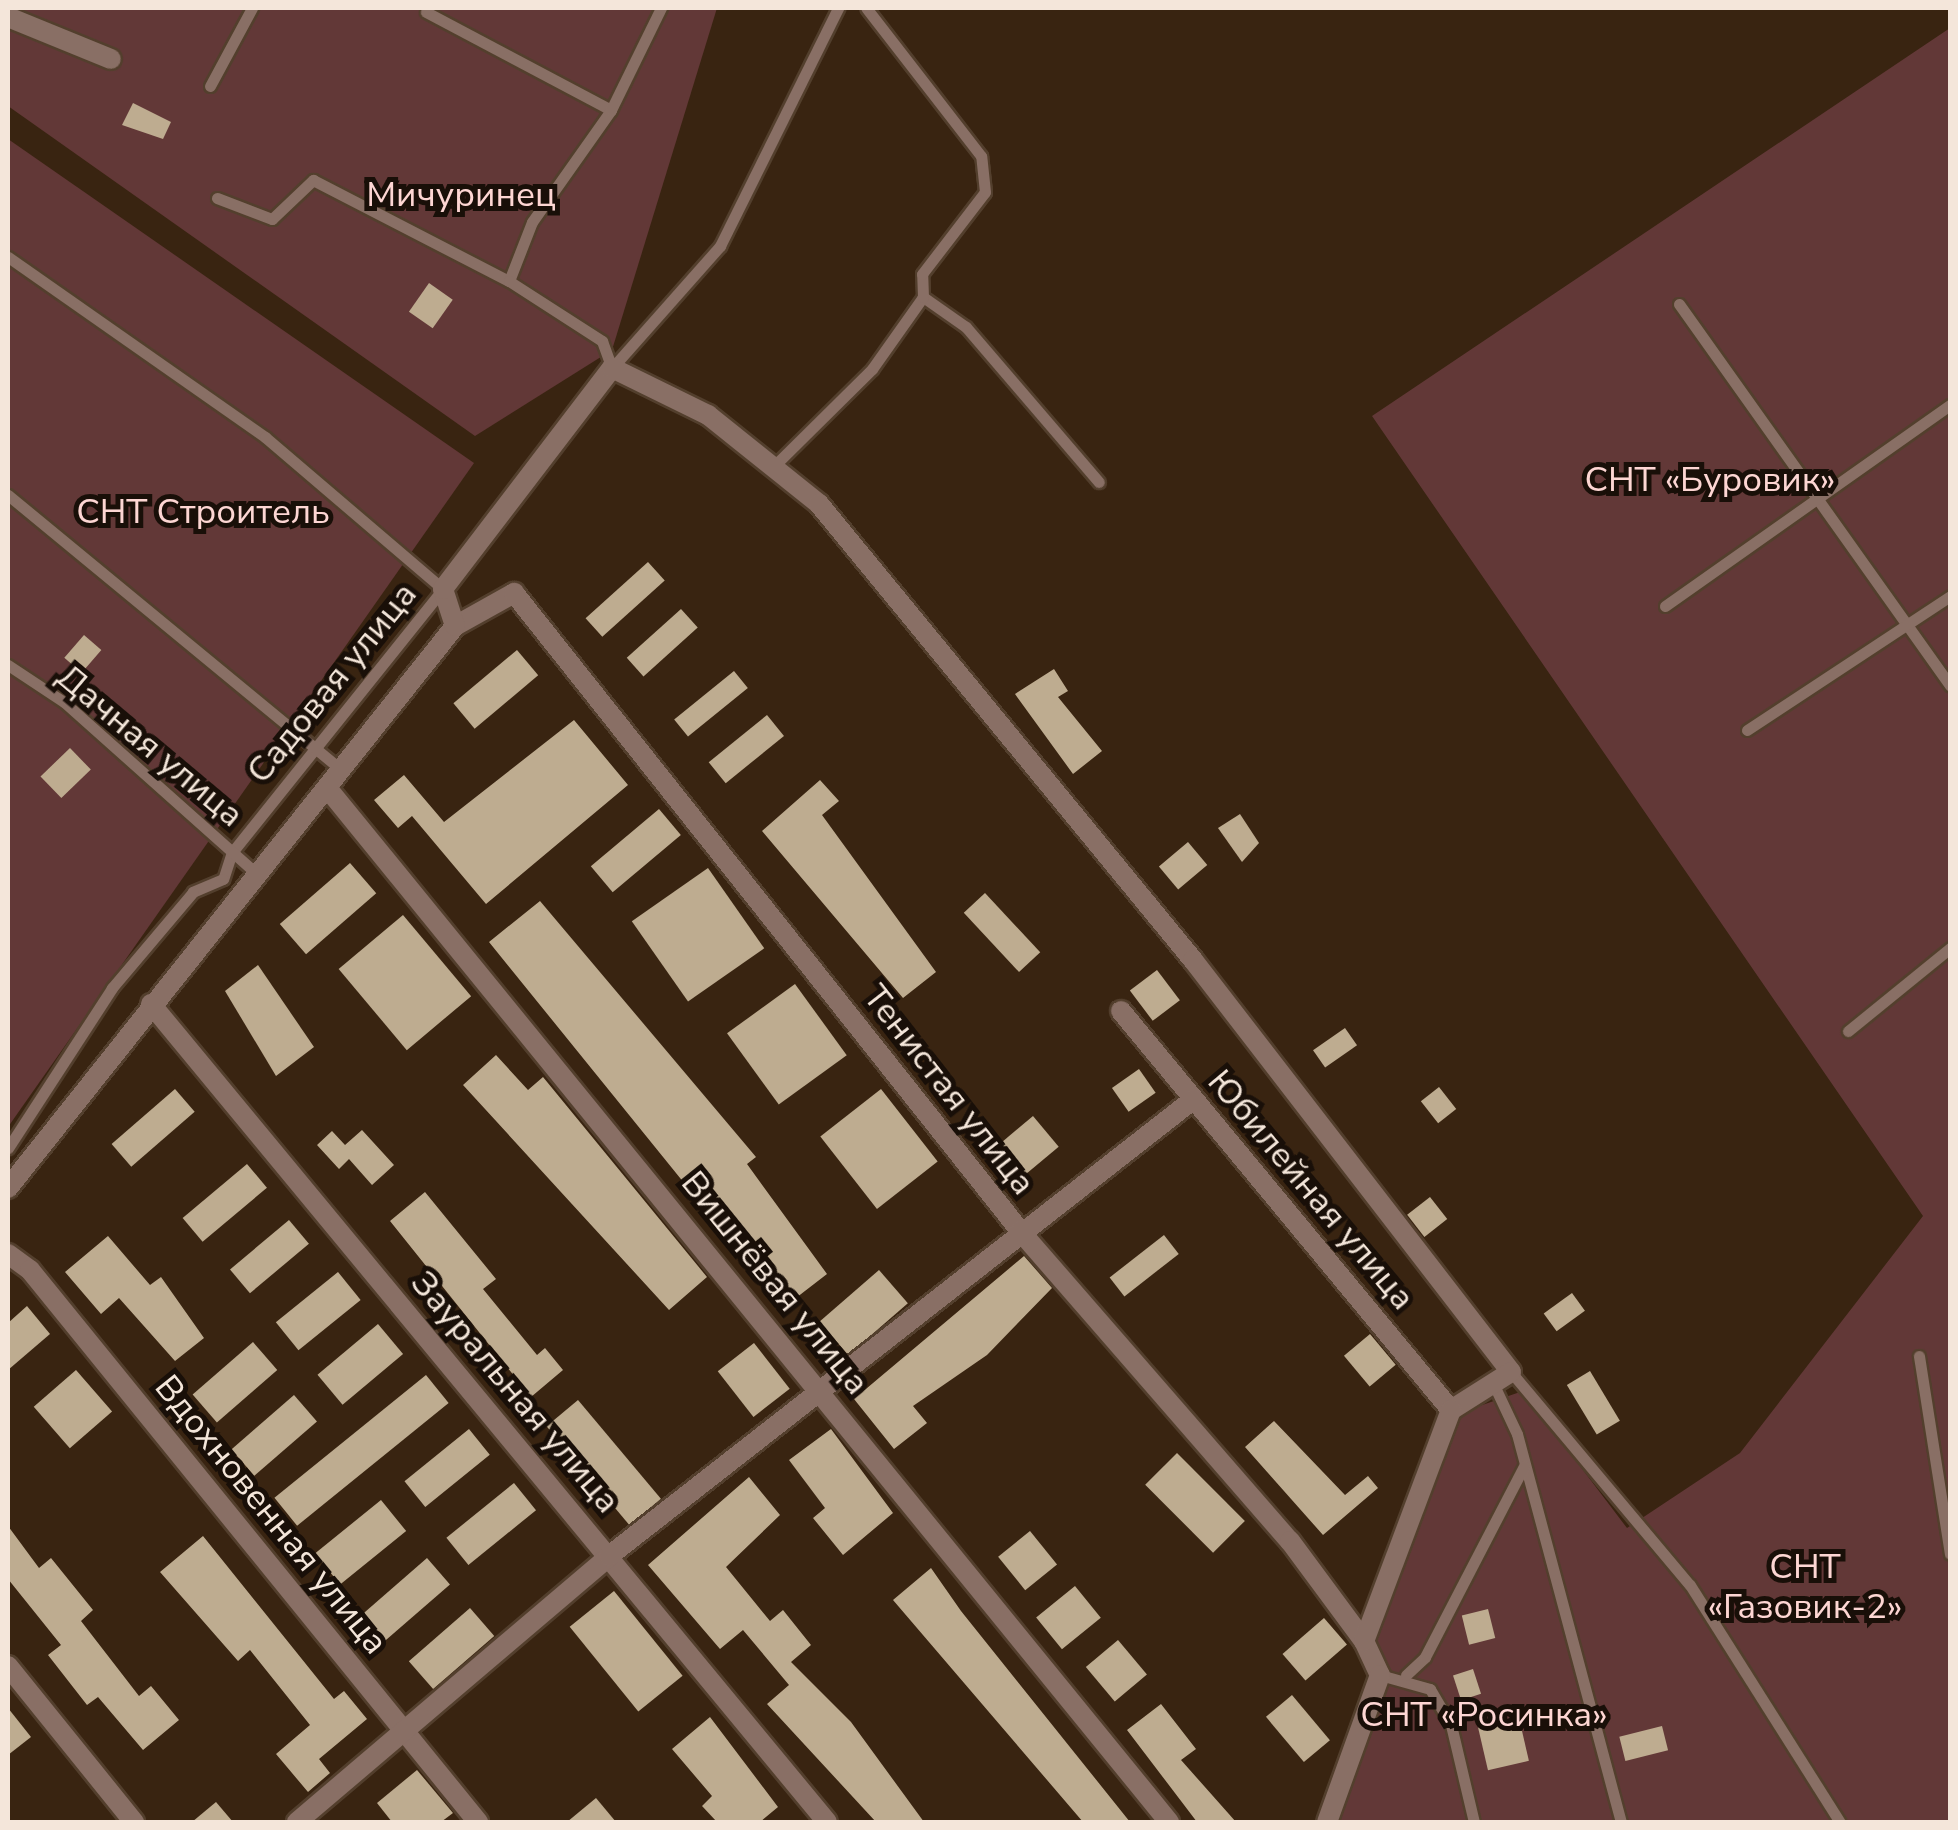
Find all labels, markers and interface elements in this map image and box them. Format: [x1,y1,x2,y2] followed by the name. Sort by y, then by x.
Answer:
[366,174,556,216] park label: Мичуринец
[1584,459,1836,501] park label: СНТ «Буровик»
[76,491,330,533] park label: СНТ Строитель
[238,574,426,792] street label: Садовая улица
[48,656,252,836] street label: Дачная улица
[854,977,1044,1203] street label: Тенистая улица
[1198,1062,1424,1318] street label: Юбилейная улица
[672,1163,878,1403] street label: Вишнёвая улица
[402,1262,628,1522] street label: Зауральная улица
[146,1367,396,1663] street label: Вдохновенная улица
[1708,1546,1902,1628] park label: СНТ «Газовик-2»
[1360,1694,1608,1736] park label: СНТ «Росинка»

